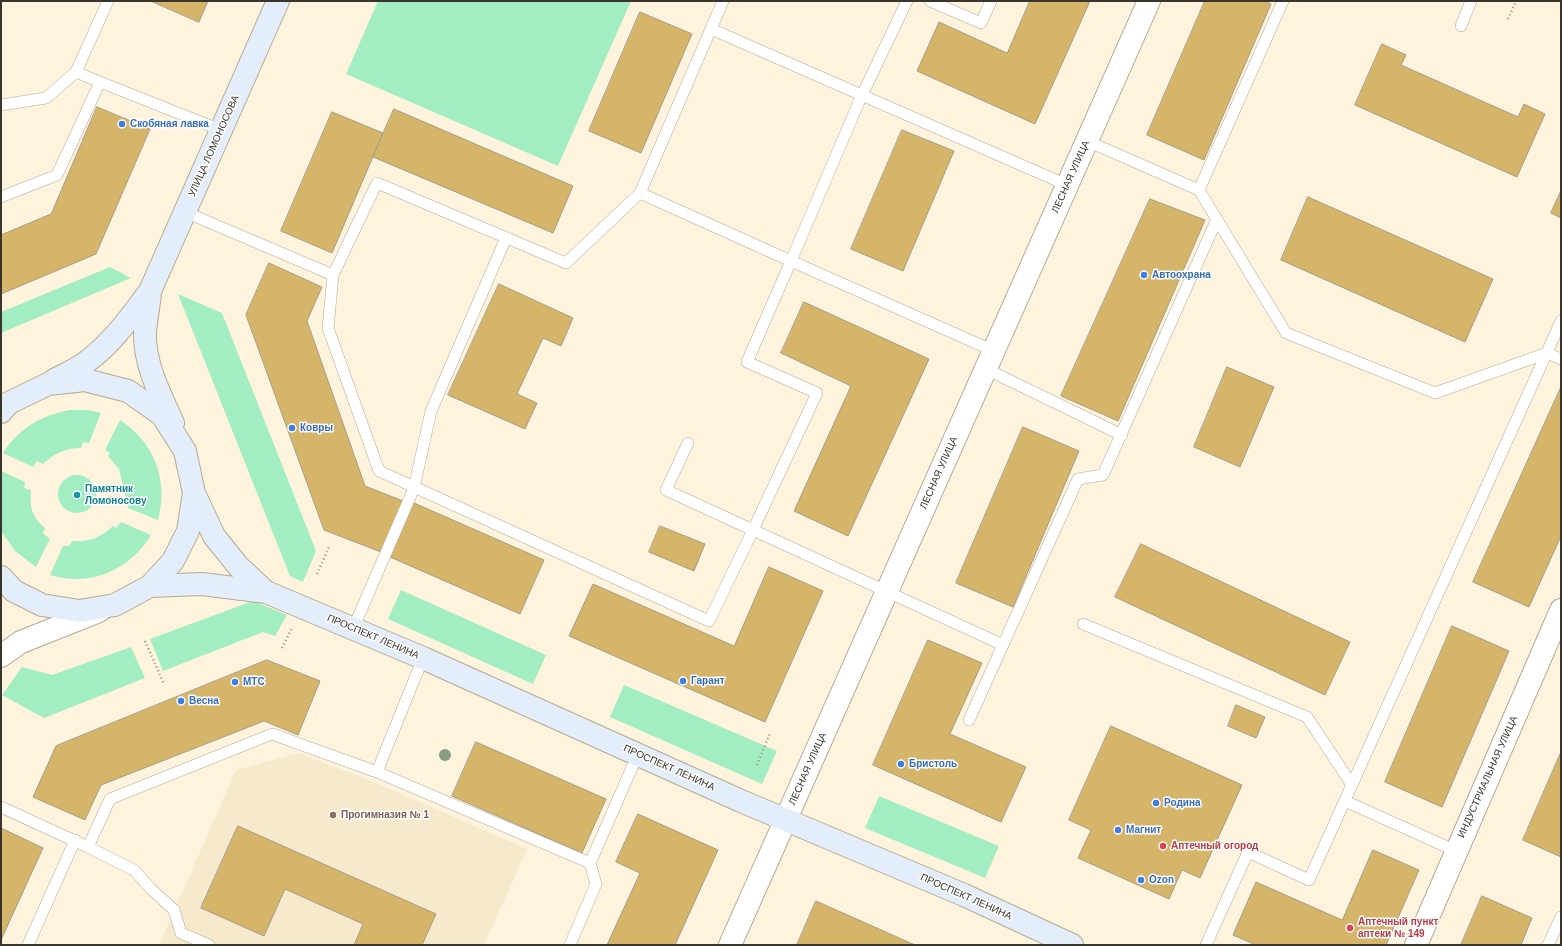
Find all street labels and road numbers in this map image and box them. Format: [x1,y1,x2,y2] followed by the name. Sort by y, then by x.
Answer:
[186,93,242,199] street label: УЛИЦА ЛОМОНОСОВА
[1050,139,1092,215] street label: ЛЕСНАЯ УЛИЦА
[918,435,960,511] street label: ЛЕСНАЯ УЛИЦА
[325,612,421,662] street label: ПРОСПЕКТ ЛЕНИНА
[1456,714,1520,840] street label: ИНДУСТРИАЛЬНАЯ УЛИЦА
[787,731,829,807] street label: ЛЕСНАЯ УЛИЦА
[621,742,717,794] street label: ПРОСПЕКТ ЛЕНИНА
[918,871,1014,923] street label: ПРОСПЕКТ ЛЕНИНА

